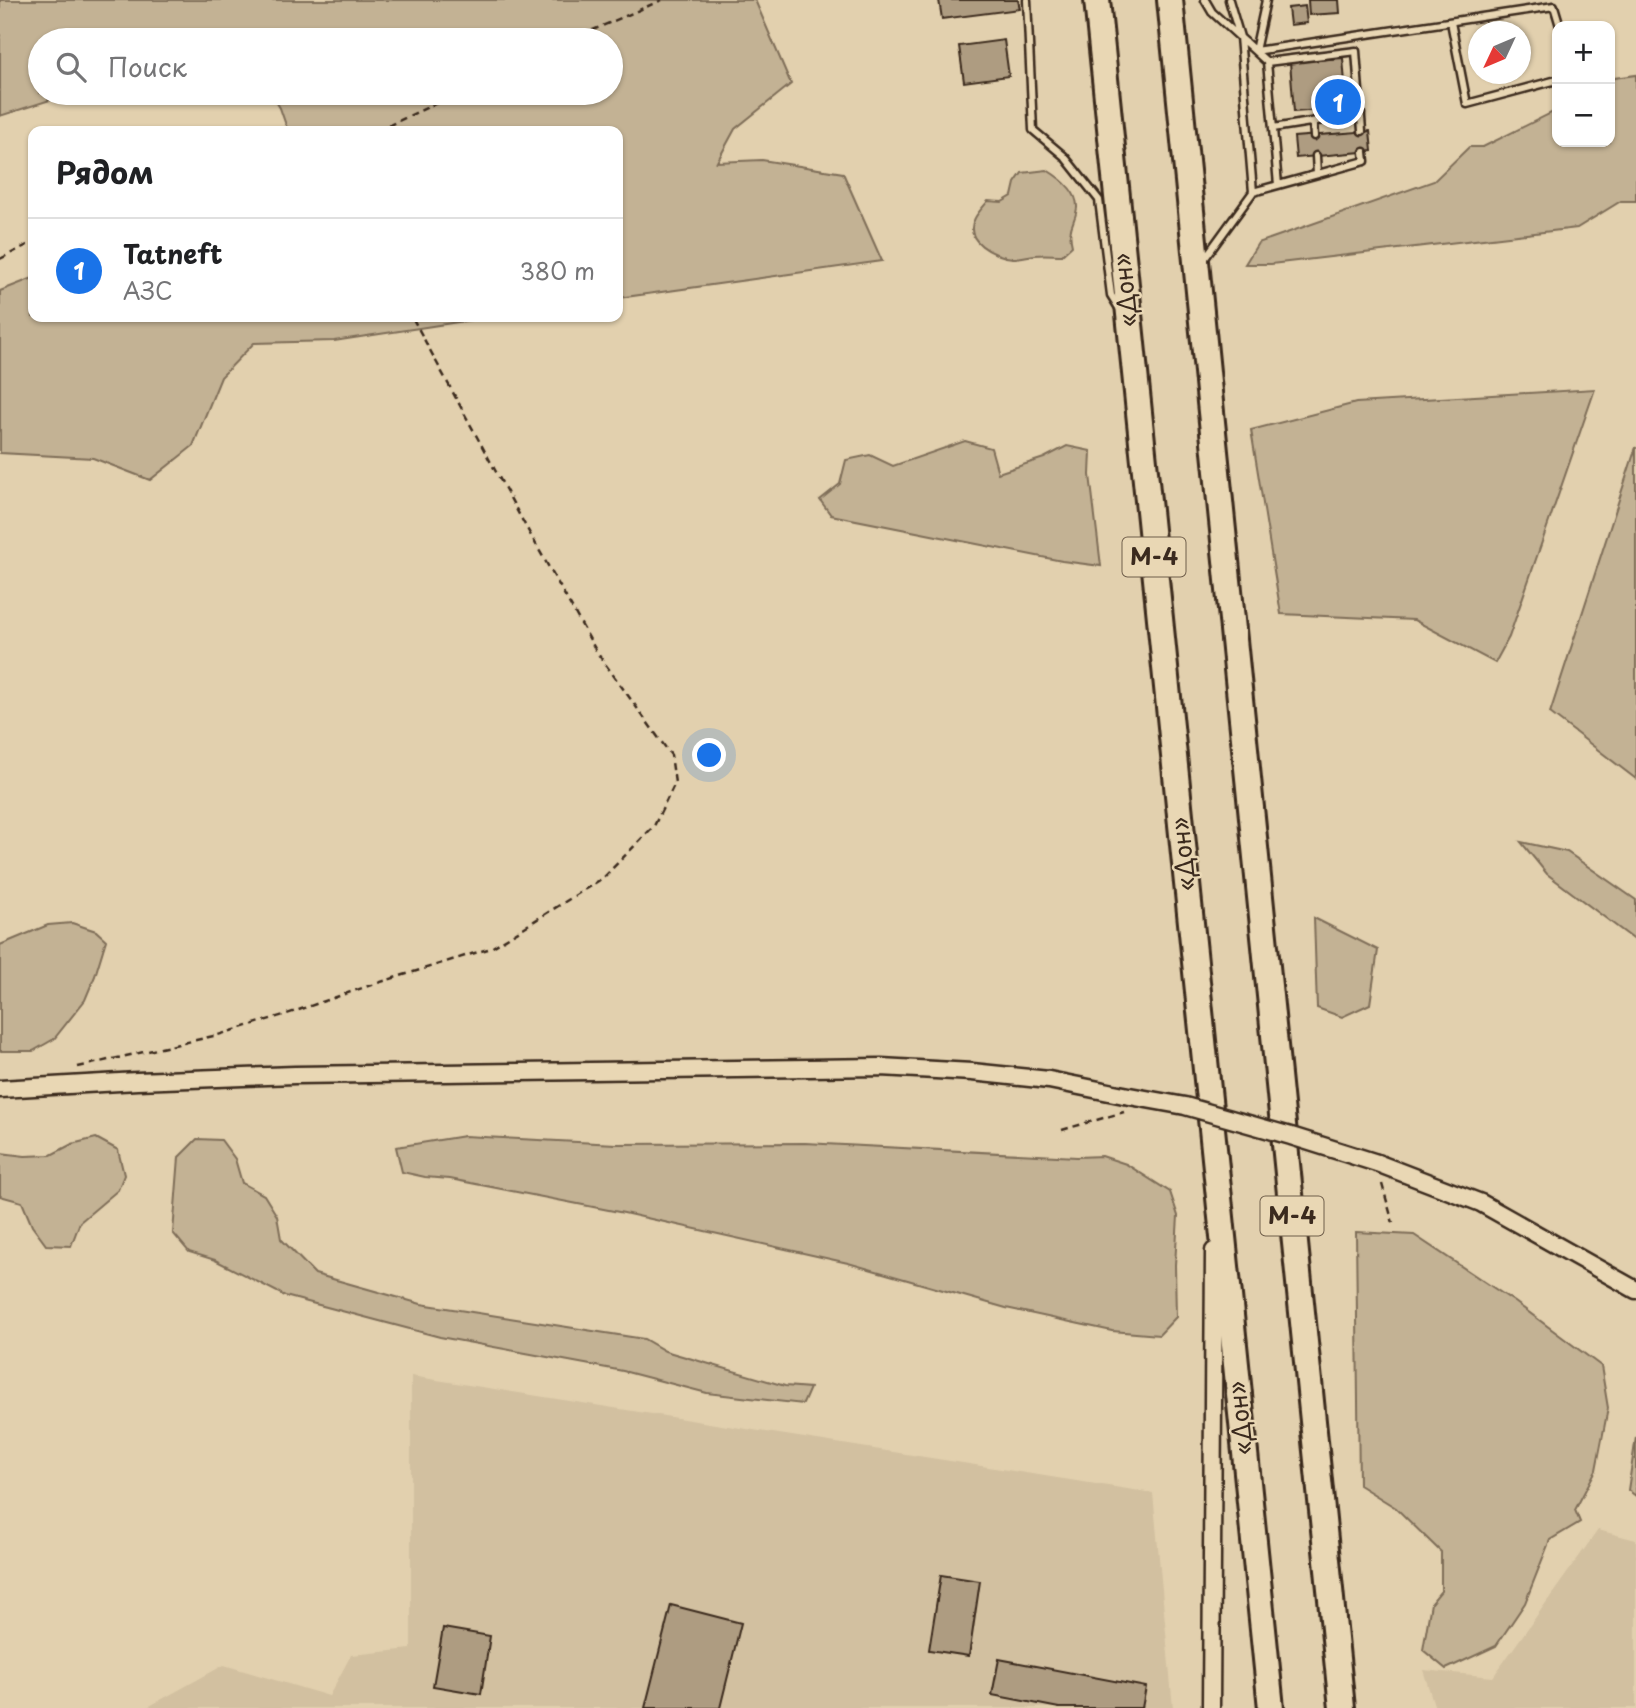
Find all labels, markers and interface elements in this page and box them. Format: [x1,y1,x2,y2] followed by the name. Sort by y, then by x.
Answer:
[1468,21,1531,84] north arrow
[1552,21,1615,147] map controls
[1552,21,1615,84] button: +
[28,28,623,105] search box
[108,47,187,86] text: Поиск
[52,48,90,86] icon: search
[1315,76,1361,128] pin: 1
[1552,84,1615,147] button: −
[56,149,154,194] text: Рядом
[123,234,222,273] text: Tatneft
[1102,251,1146,329] street label: «Дон»
[74,253,85,288] text: 1
[520,253,595,288] text: 380 m
[123,273,173,308] text: АЗС
[1122,538,1186,576] road number: М-4
[692,738,726,772] your location
[1160,815,1204,893] street label: «Дон»
[1260,1196,1324,1236] road number: М-4
[1217,1379,1261,1457] street label: «Дон»

